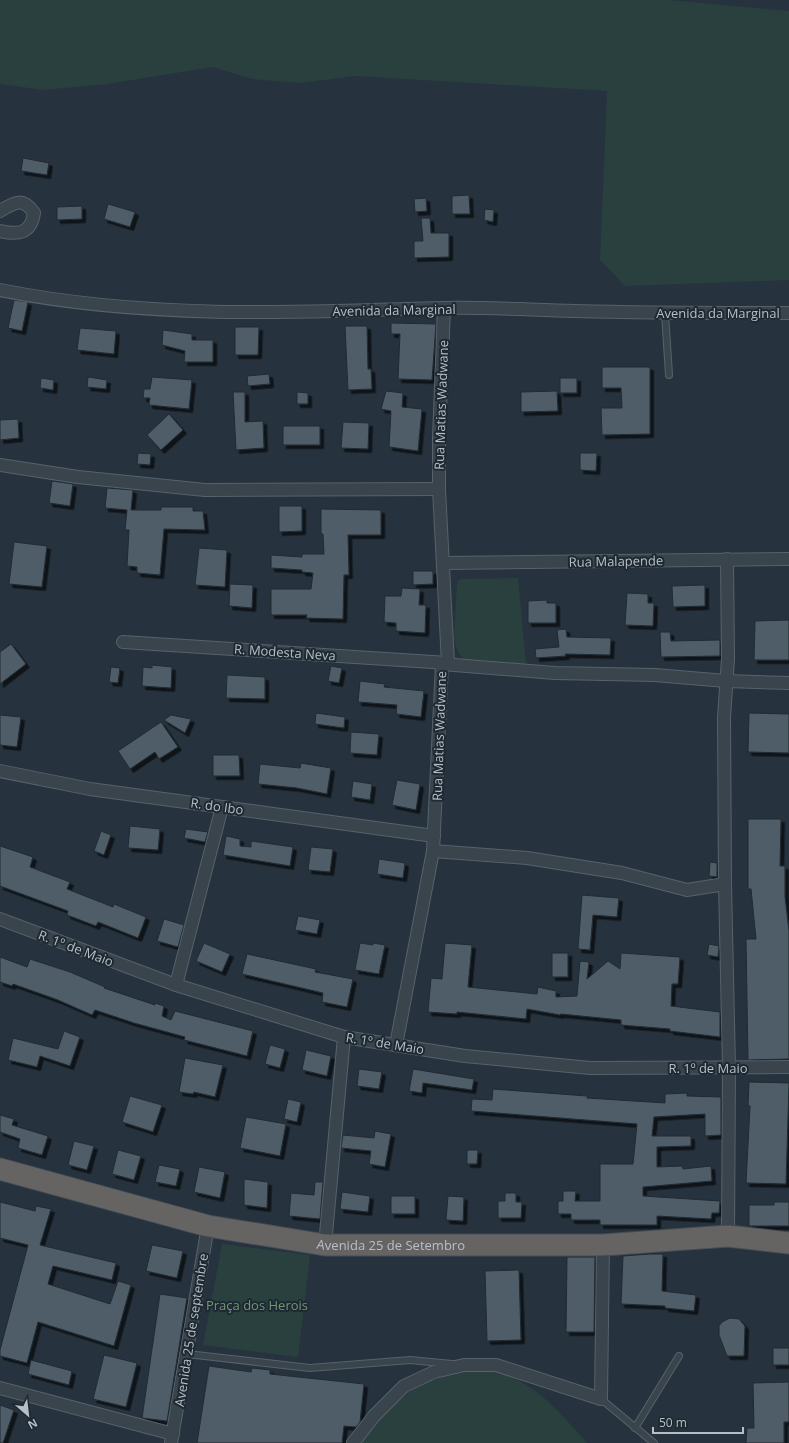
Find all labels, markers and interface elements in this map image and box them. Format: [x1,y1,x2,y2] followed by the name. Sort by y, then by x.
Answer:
[332,300,456,320] street label: Avenida da Marginal
[656,304,780,322] street label: Avenida da Marginal
[430,340,452,470] street label: Rua Matias Wadwane
[569,551,663,571] street label: Rua Malapende
[234,639,336,665] street label: R. Modesta Neva
[428,671,450,801] street label: Rua Matias Wadwane
[189,793,245,819] street label: R. do Ibo
[36,925,116,971] street label: R. 1º de Maio
[345,1028,426,1058] street label: R. 1º de Maio
[668,1059,748,1077] street label: R. 1º de Maio
[315,1235,465,1254] street label: Avenida 25 de Setembro
[170,1252,212,1408] street label: Avenida 25 de septembre
[206,1296,308,1314] park label: Praça dos Herois
[8,1395,48,1435] north arrow
[653,1409,743,1435] scale bar
[659,1414,687,1431] text: 50 m
[25,1416,40,1433] text: N

